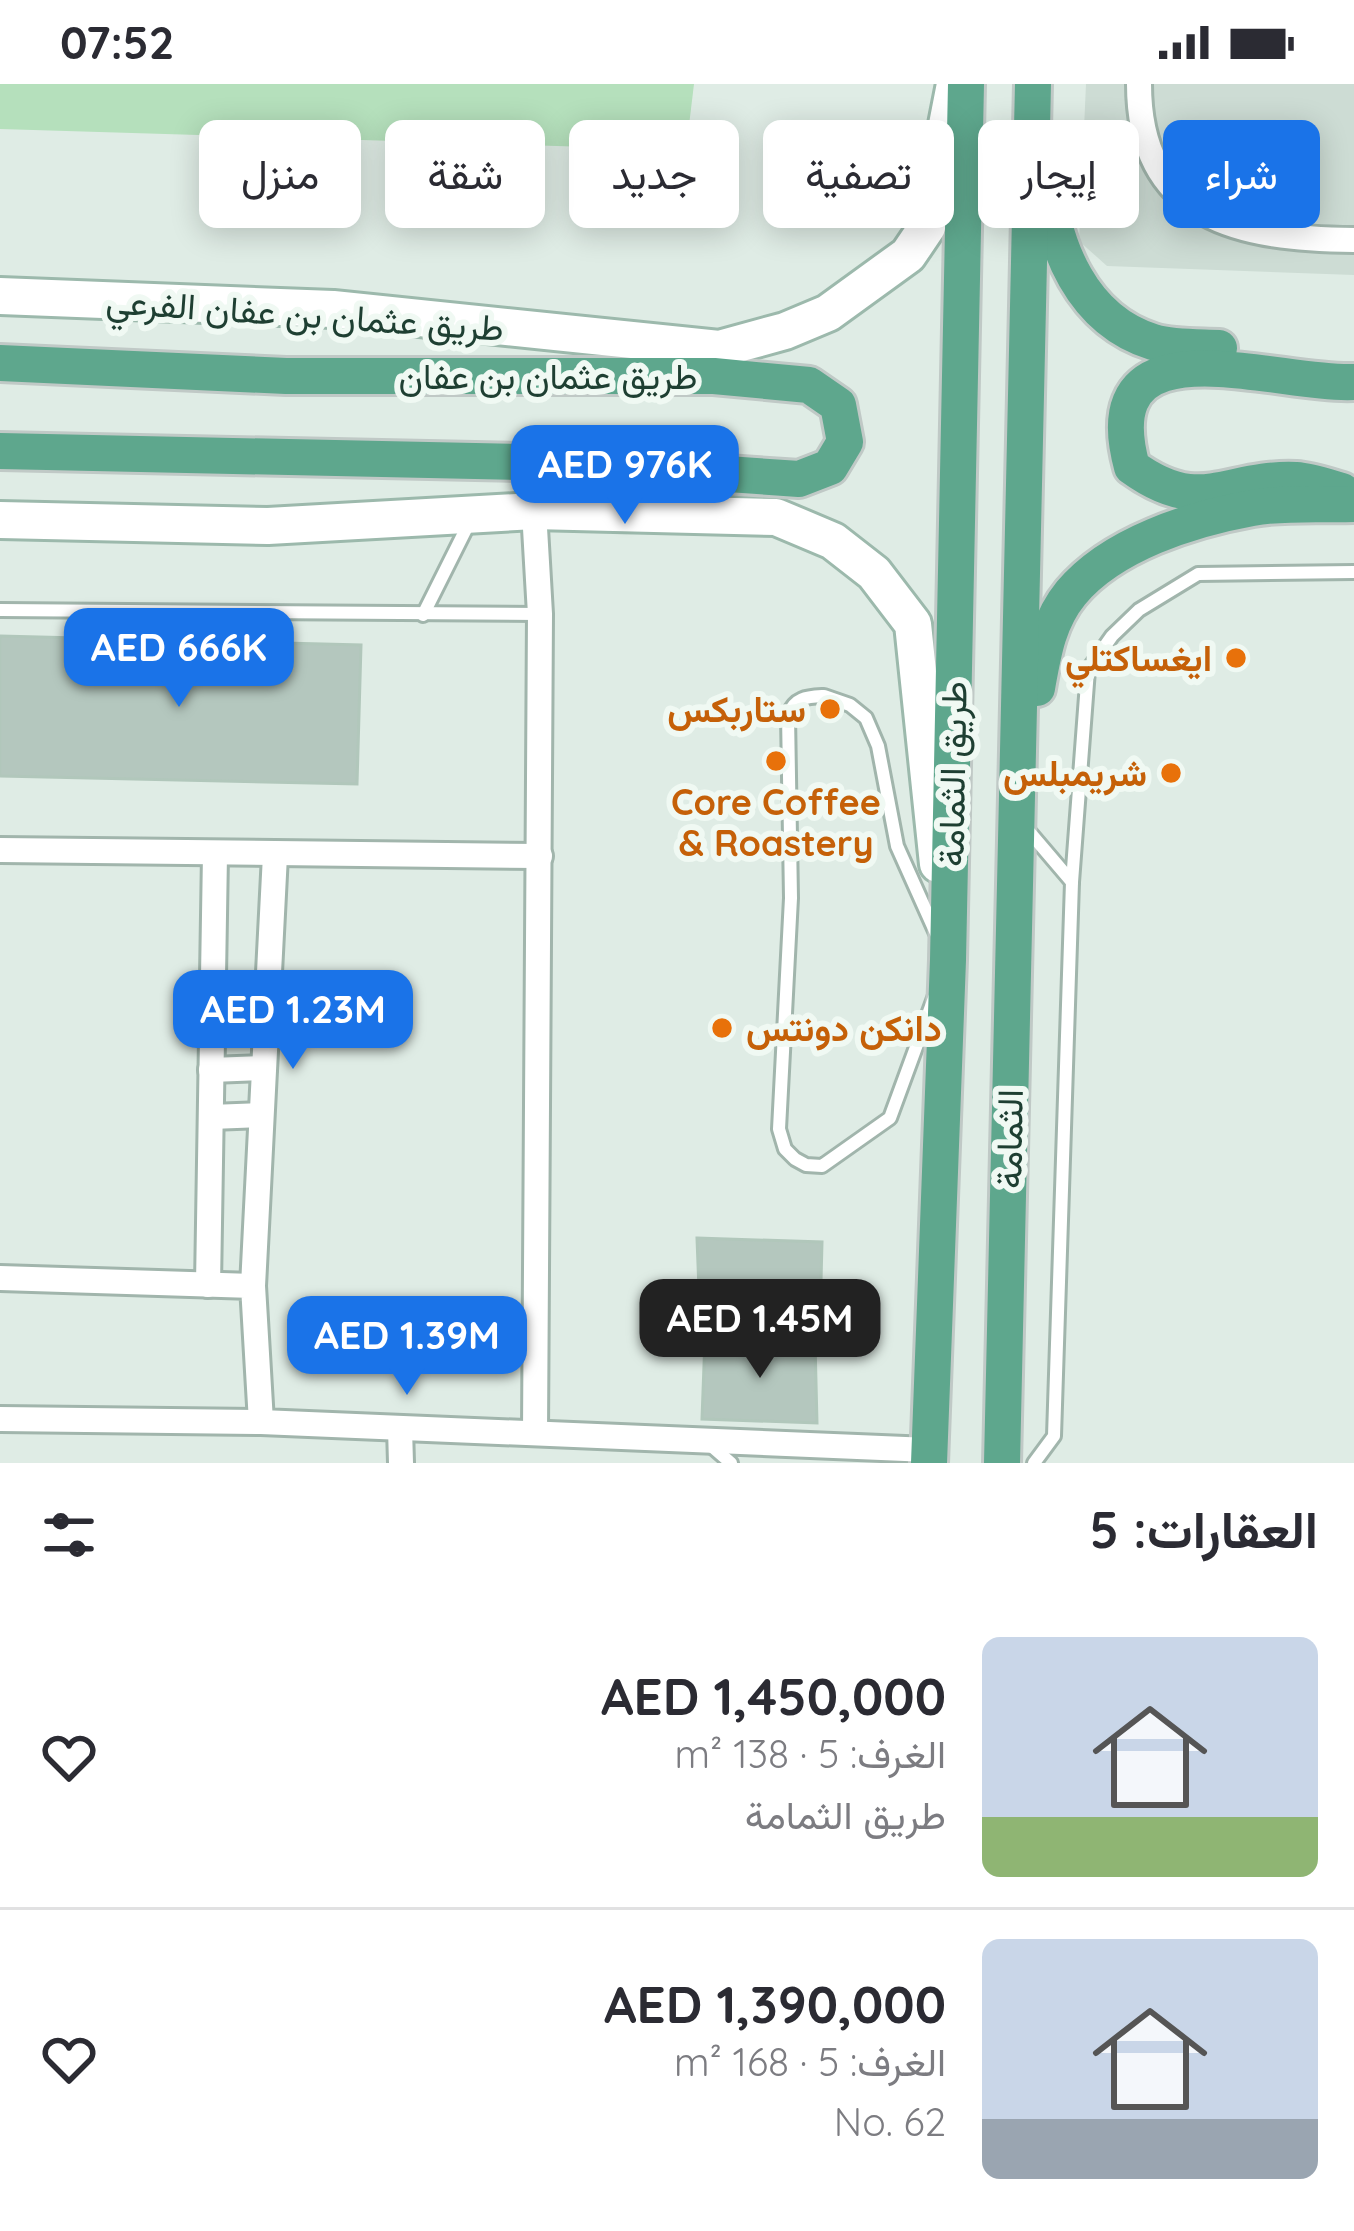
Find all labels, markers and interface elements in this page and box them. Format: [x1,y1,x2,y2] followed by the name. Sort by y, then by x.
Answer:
[60,14,174,70] text: 07:52
[199,120,361,228] chip: منزل
[385,120,545,228] chip: شقة
[569,120,739,228] chip: جديد
[763,120,954,228] chip: تصفية
[978,120,1139,228] chip: إيجار
[1163,120,1320,228] chip: شراء
[104,277,505,358] street label: طريق عثمان بن عفان الفرعي
[399,353,697,399] street label: طريق عثمان بن عفان
[501,425,749,527] pin: AED 976K
[538,439,712,488] text: AED 976K
[55,608,303,710] pin: AED 666K
[91,622,267,671] text: AED 666K
[1065,635,1212,688] place label: ايغساكتلي
[1223,645,1249,671] marker: ايغساكتلي
[927,681,977,867] street label: طريق الثمامة
[667,686,806,732] place label: ستاربكس
[817,696,843,722] marker: ستاربكس
[763,748,789,774] marker: Core Coffee & Roastery
[1003,750,1147,796] place label: شريمبلس
[1158,760,1184,786] marker: شريمبلس
[671,779,881,865] place label: Core Coffee & Roastery
[156,970,430,1072] pin: AED 1.23M
[200,984,386,1033] text: AED 1.23M
[746,1005,942,1051] place label: دانكن دونتس
[709,1015,735,1041] marker: دانكن دونتس
[985,1089,1032,1189] street label: الثمامة
[623,1279,897,1381] pin: AED 1.45M
[666,1293,854,1342] text: AED 1.45M
[270,1296,544,1398] pin: AED 1.39M
[314,1310,500,1359] text: AED 1.39M
[1089,1497,1318,1561] text: العقارات: 5
[36,1502,102,1568] icon: filters
[601,1664,946,1728] text: AED 1,450,000
[1078,1685,1222,1829] icon: home
[36,1724,102,1790] icon: heart
[675,1729,946,1778] text: الغرف: 5 · 138 m²
[745,1790,946,1839] text: طريق الثمامة
[604,1972,946,2036] text: AED 1,390,000
[1078,1987,1222,2131] icon: home
[36,2026,102,2092] icon: heart
[674,2037,946,2086] text: الغرف: 5 · 168 m²
[834,2097,946,2146] text: No. 62

